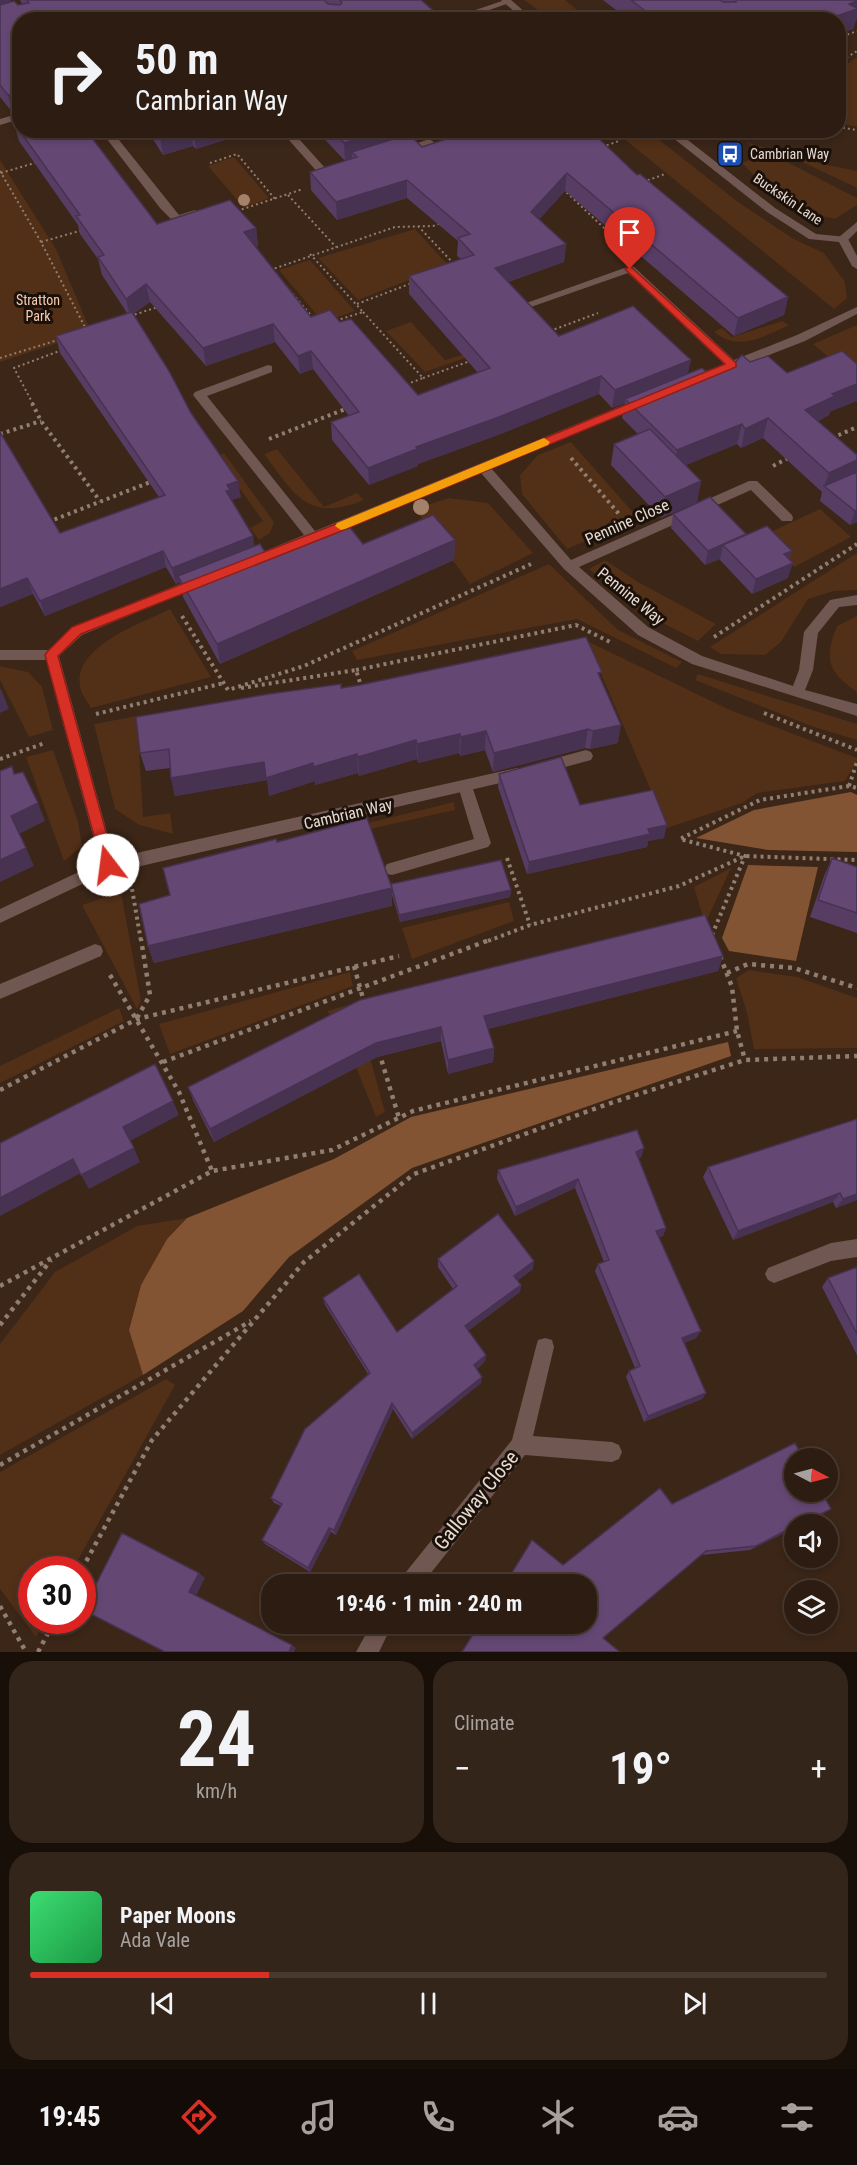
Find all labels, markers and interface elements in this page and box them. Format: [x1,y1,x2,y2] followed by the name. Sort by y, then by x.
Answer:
[135,35,218,84] text: 50 m
[36,36,114,114] icon: right
[135,85,288,117] text: Cambrian Way
[715,139,745,169] bus stop icon: Cambrian Way
[750,146,829,162] place label: Cambrian Way
[750,170,826,228] street label: Buckskin Lane
[604,207,655,269] pin
[613,216,646,249] icon: arrive
[16,292,60,324] park label: Stratton Park
[582,495,672,549] street label: Pennine Close
[594,563,669,629] street label: Pennine Way
[302,794,395,833] street label: Cambrian Way
[76,833,140,897] position arrow
[429,1446,523,1554] street label: Galloway Close
[784,1448,838,1502] north arrow
[784,1448,838,1634] map controls
[784,1514,838,1568] button: sound
[18,1556,96,1634] speed limit sign: 30
[784,1580,838,1634] button: layers
[336,1591,522,1616] text: 19:46 · 1 min · 240 m
[177,1694,256,1785] text: 24
[454,1711,514,1735] text: Climate
[609,1742,672,1795] text: 19°
[454,1749,471,1788] text: −
[811,1749,827,1788] text: +
[196,1779,237,1803] text: km/h
[120,1903,236,1928] text: Paper Moons
[120,1928,190,1952] text: Ada Vale
[146,1987,179,2020] icon: previous
[412,1987,445,2020] icon: pause
[678,1987,711,2020] icon: next
[178,2096,220,2138] icon: directions
[298,2096,340,2138] icon: music
[417,2096,459,2138] icon: phone
[537,2096,579,2138] icon: climate
[657,2096,699,2138] icon: car
[776,2096,818,2138] icon: filters
[39,2101,101,2133] text: 19:45

